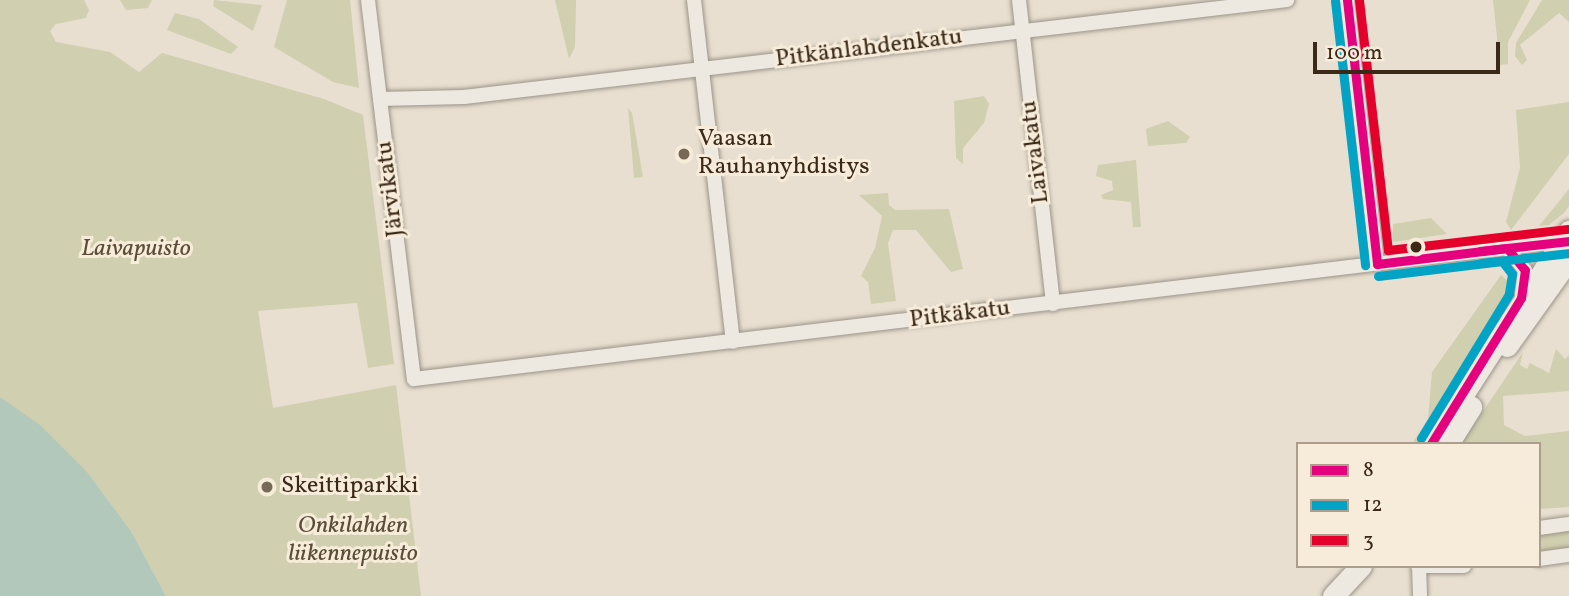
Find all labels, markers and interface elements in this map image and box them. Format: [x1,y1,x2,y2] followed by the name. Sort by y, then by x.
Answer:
[774,23,964,75] street label: Pitkänlahdenkatu
[1317,28,1504,72] scale bar
[1326,39,1383,68] text: 100 m
[1015,99,1057,205] street label: Laivakatu
[698,126,870,182] place label: Vaasan Rauhanyhdistys
[371,139,411,239] street label: Järvikatu
[676,146,692,162] marker: Vaasan Rauhanyhdistys
[81,236,191,264] park label: Laivapuisto
[1409,240,1423,254] unlabelled marker
[908,295,1012,335] street label: Pitkäkatu
[1296,442,1541,568] legend
[1363,456,1374,485] text: 8
[281,473,419,501] place label: Skeittiparkki
[259,479,275,495] marker: Skeittiparkki
[1363,491,1382,520] text: 12
[288,513,418,569] park label: Onkilahden liikennepuisto
[1363,526,1374,555] text: 3

